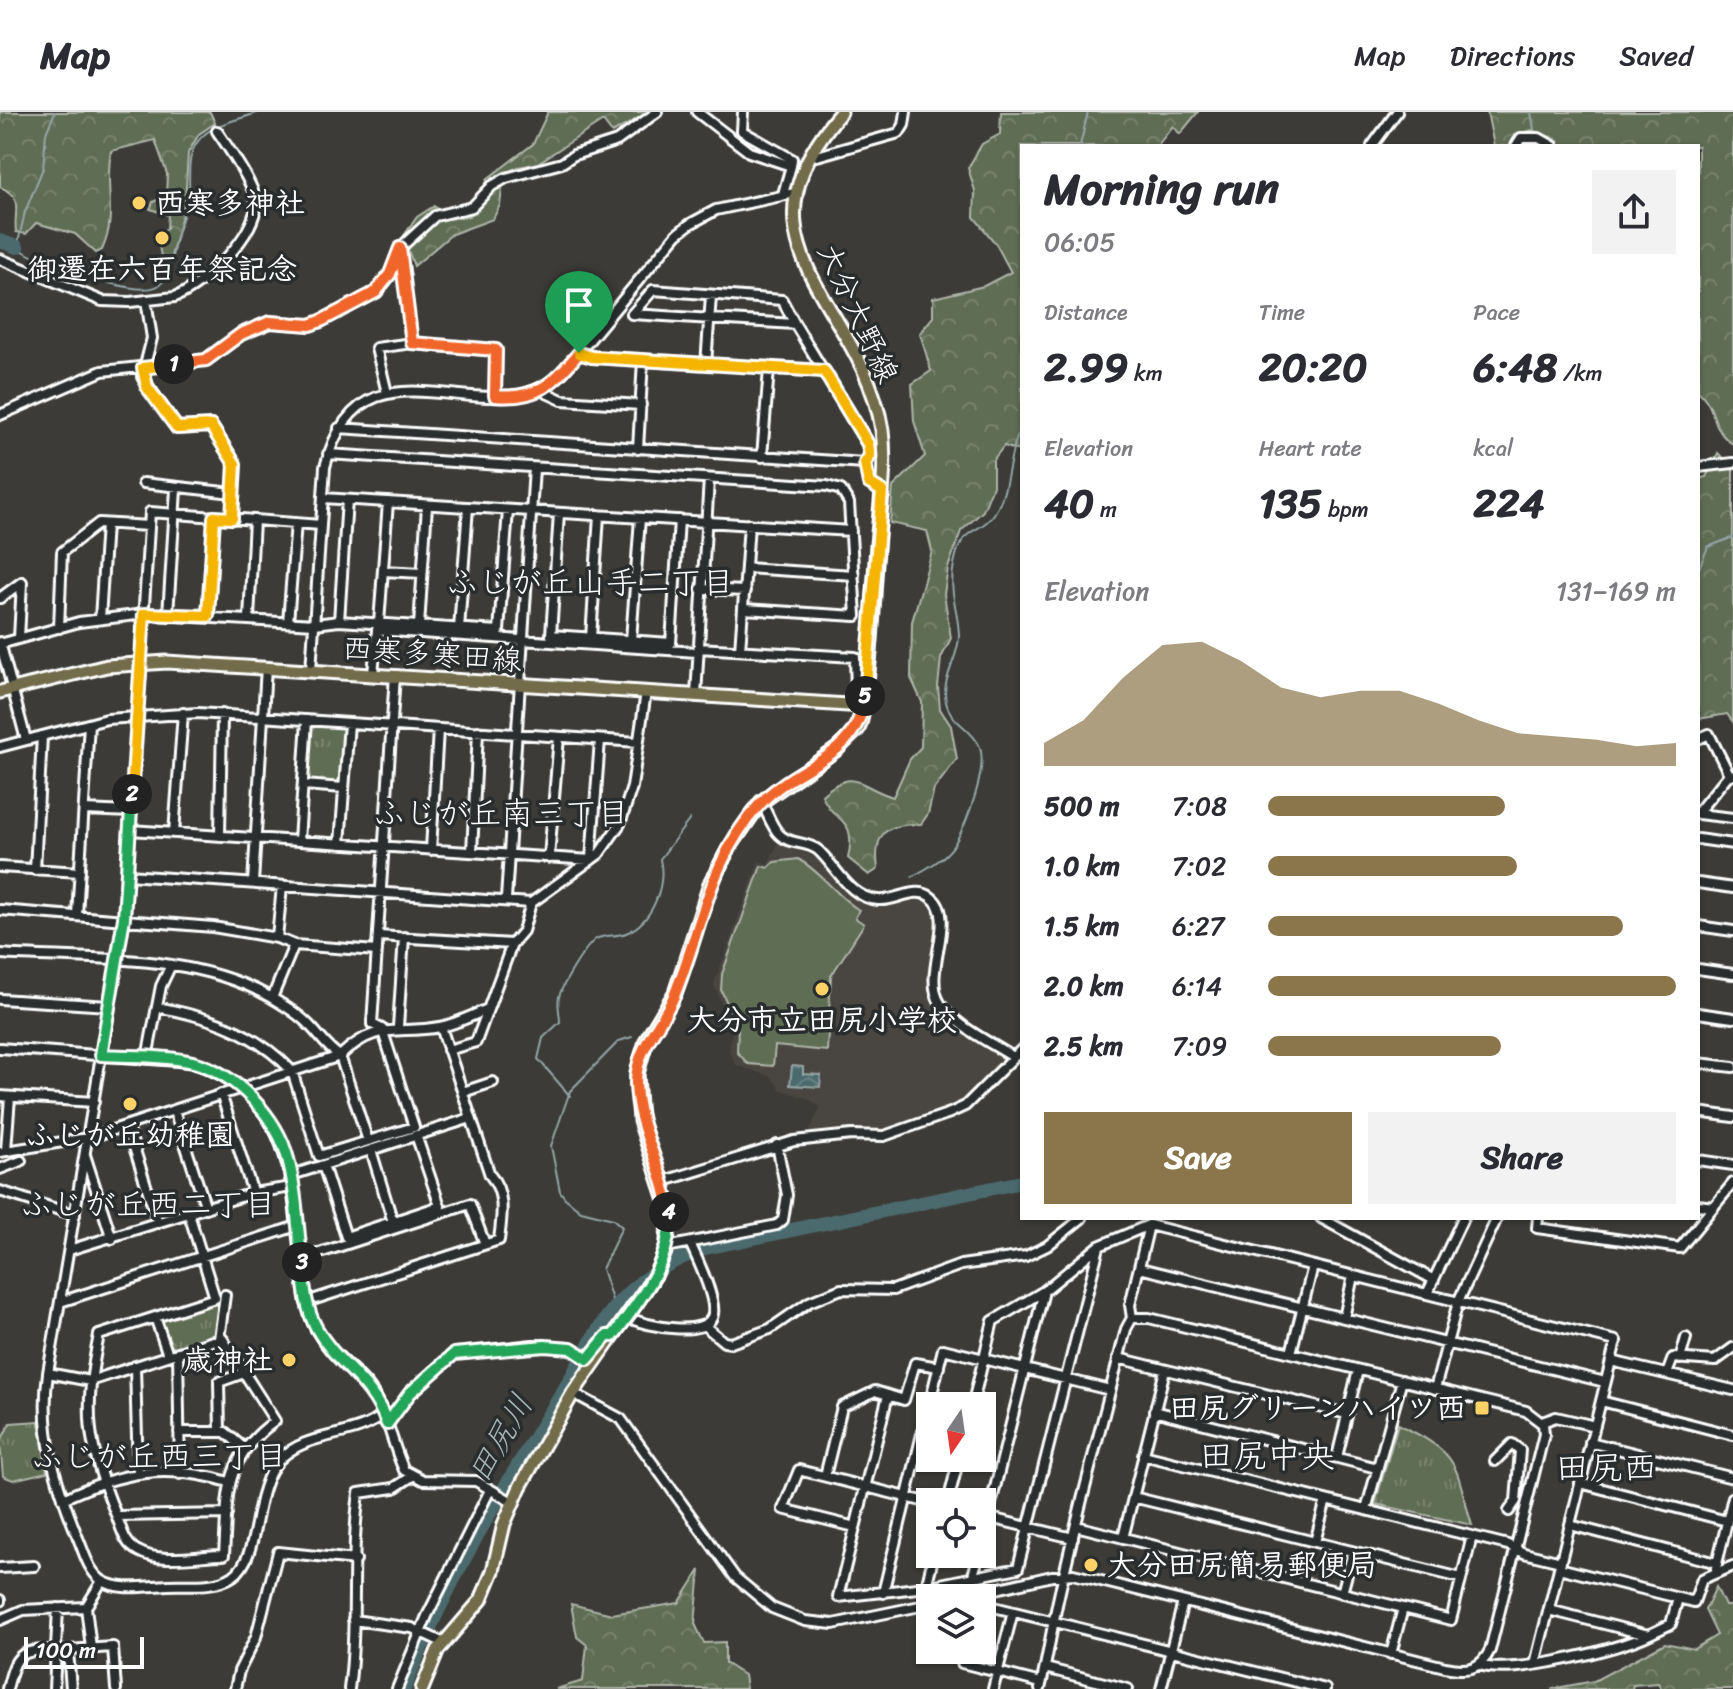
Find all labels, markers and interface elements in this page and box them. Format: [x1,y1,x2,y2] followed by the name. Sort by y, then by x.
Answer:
[40,22,110,89] text: Map
[1354,31,1406,80] text: Map
[1450,31,1575,80] text: Directions
[1619,31,1693,80] text: Saved
[1044,150,1279,228] text: Morning run
[1592,170,1676,254] button: share
[155,176,305,230] place label: 西寒多神社
[130,194,148,212] marker: 西寒多神社
[1044,219,1115,265] text: 06:05
[153,229,171,247] marker: 御遷在六百年祭記念
[802,234,914,392] street label: 大分大野線
[27,242,297,296] place label: 御遷在六百年祭記念
[545,271,613,353] pin
[557,283,601,327] icon: arrive
[1044,293,1128,332] text: Distance
[1259,293,1305,332] text: Time
[1473,293,1520,332] text: Pace
[1044,332,1128,403] text: 2.99
[1259,332,1367,403] text: 20:20
[1473,332,1557,403] text: 6:48
[154,344,194,384] pin: 1
[169,344,179,383] text: 1
[1128,354,1163,393] text: km
[1557,354,1602,393] text: /km
[1044,429,1133,468] text: Elevation
[1259,429,1362,468] text: Heart rate
[1473,429,1513,468] text: kcal
[1044,468,1094,539] text: 40
[1259,468,1322,539] text: 135
[1473,468,1545,539] text: 224
[1094,490,1117,529] text: m
[1322,490,1369,529] text: bpm
[446,554,734,611] district label: ふじが丘山手二丁目
[1044,568,1149,614] text: Elevation
[1556,568,1676,614] text: 131–169 m
[340,621,524,687] street label: 西寒多寒田線
[845,676,885,716] pin: 5
[858,676,872,715] text: 5
[112,774,152,814] pin: 2
[126,774,138,813] text: 2
[1044,783,1119,829] text: 500 m
[1172,783,1227,829] text: 7:08
[373,785,629,842] district label: ふじが丘南三丁目
[1044,843,1120,889] text: 1.0 km
[1172,843,1226,889] text: 7:02
[1044,903,1119,949] text: 1.5 km
[1172,903,1224,949] text: 6:27
[1044,963,1124,1009] text: 2.0 km
[1172,963,1222,1009] text: 6:14
[813,980,831,998] marker: 大分市立田尻小学校
[687,993,957,1047] place label: 大分市立田尻小学校
[1044,1023,1123,1069] text: 2.5 km
[1172,1023,1227,1069] text: 7:09
[121,1095,139,1113] marker: ふじが丘幼稚園
[25,1108,235,1162] place label: ふじが丘幼稚園
[1044,1112,1352,1204] button: Save
[1368,1112,1676,1204] button: Share
[20,1176,276,1233] district label: ふじが丘西二丁目
[649,1192,689,1232] pin: 4
[662,1192,676,1231] text: 4
[282,1242,322,1282] pin: 3
[296,1242,308,1281] text: 3
[183,1333,273,1387] place label: 歳神社
[280,1351,298,1369] marker: 歳神社
[1169,1381,1466,1435] place label: 田尻グリーンハイツ西
[452,1382,549,1494] water label: 田尻川
[916,1392,996,1472] north arrow
[916,1392,996,1664] map controls
[1473,1399,1491,1417] marker: 田尻グリーンハイツ西
[1199,1426,1335,1486] district label: 田尻中央
[31,1428,287,1485] district label: ふじが丘西三丁目
[1555,1438,1657,1498] district label: 田尻西
[916,1488,996,1568] button: locate
[1107,1538,1377,1592] place label: 大分田尻簡易郵便局
[1082,1556,1100,1574] marker: 大分田尻簡易郵便局
[916,1584,996,1664] button: layers
[36,1631,96,1670] text: 100 m
[24,1633,144,1669] scale bar

